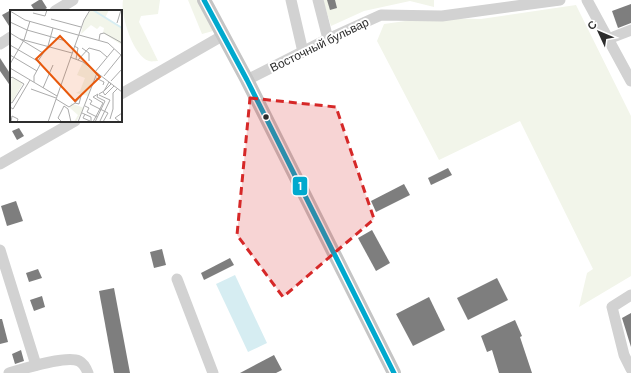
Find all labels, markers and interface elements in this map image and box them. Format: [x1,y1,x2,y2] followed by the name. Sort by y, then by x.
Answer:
[10,10,122,122] inset map
[579,12,619,52] north arrow
[267,14,371,75] street label: Восточный бульвар
[584,17,599,32] text: С
[261,112,271,122] unlabelled marker
[292,176,308,196] line badge: 1
[298,179,302,192] text: 1

